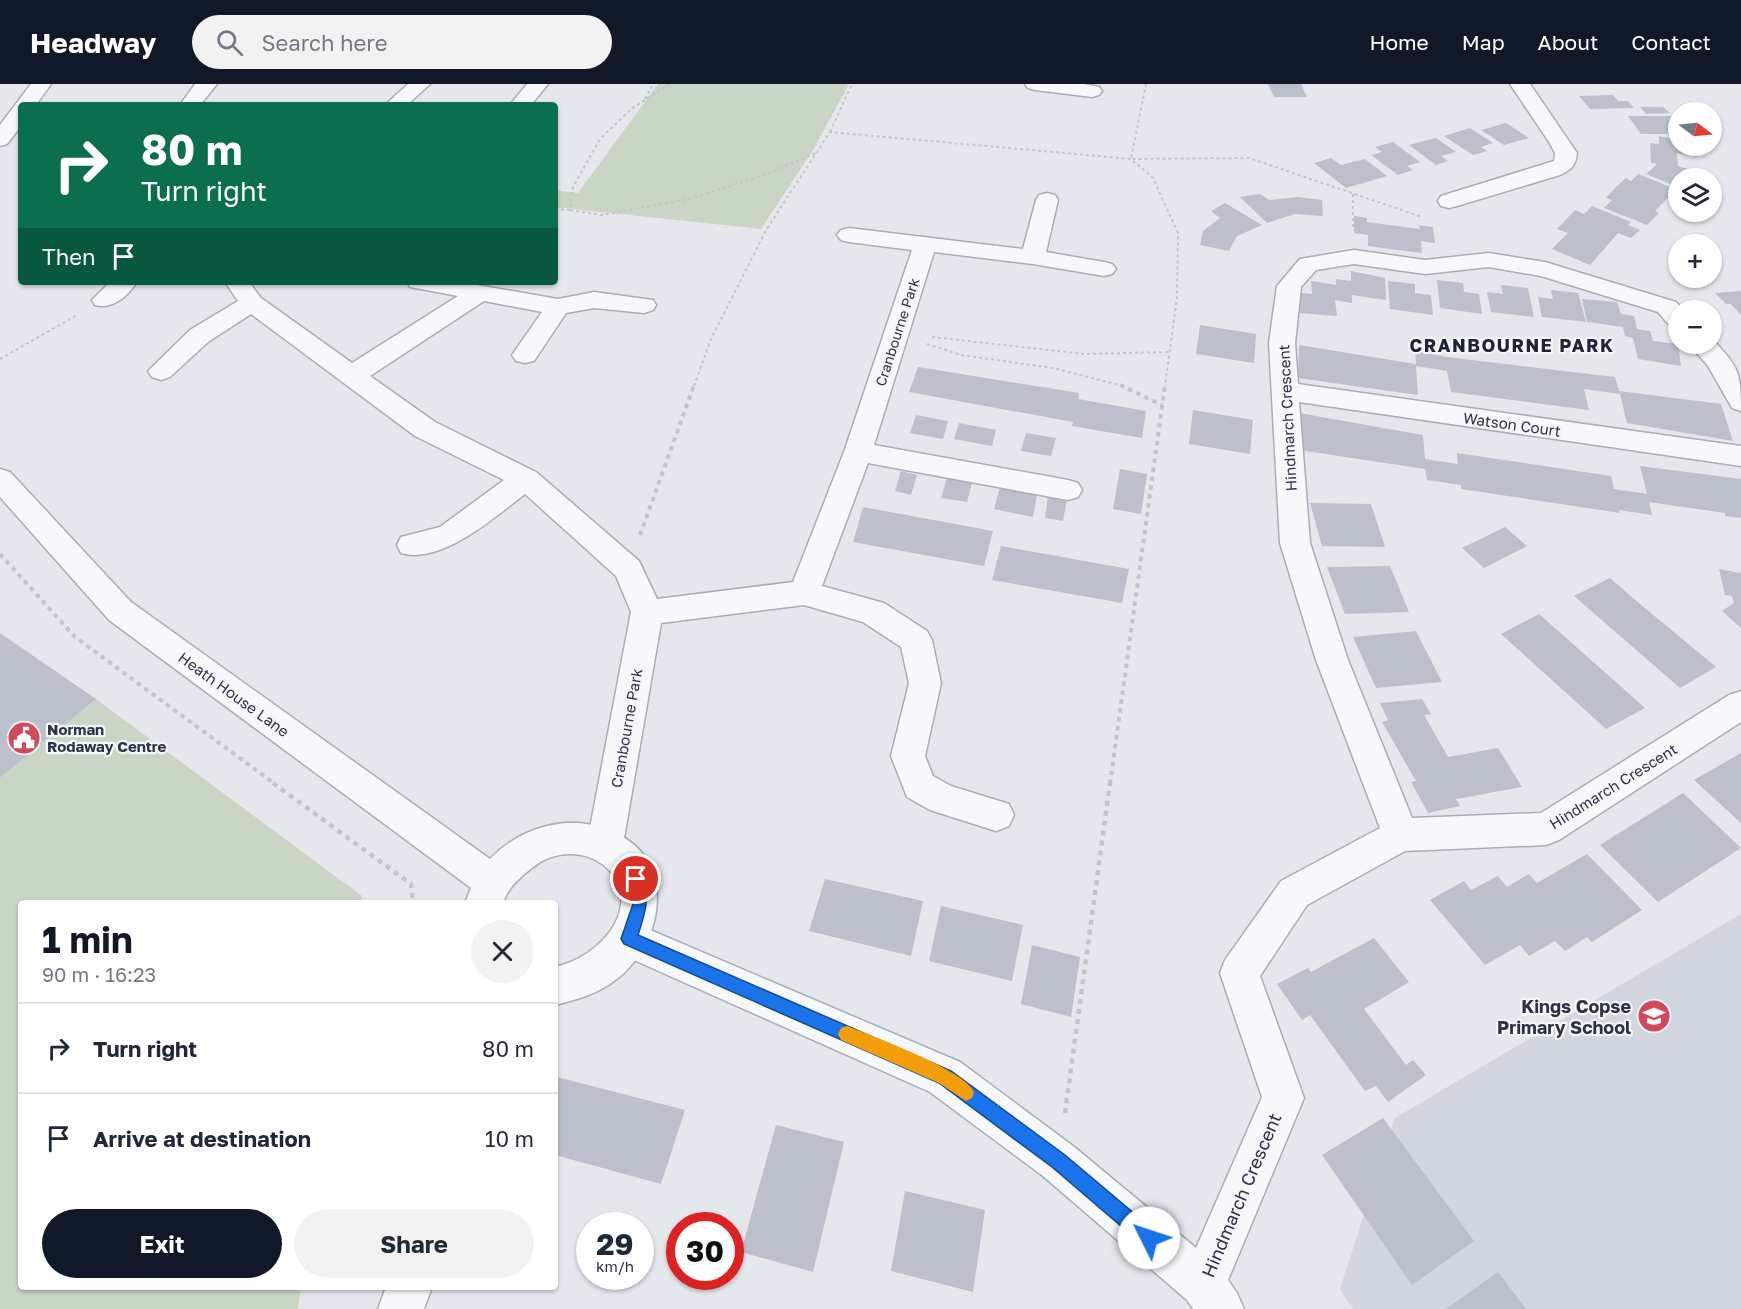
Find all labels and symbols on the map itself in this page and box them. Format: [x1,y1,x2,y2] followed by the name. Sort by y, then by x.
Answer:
[1668,102,1722,156] north arrow
[871,276,923,388] street label: Cranbourne Park
[1409,334,1615,356] district label: CRANBOURNE PARK
[1274,344,1300,492] street label: Hindmarch Crescent
[1462,408,1562,440] street label: Watson Court
[175,648,293,740] street label: Heath House Lane
[607,666,645,789] street label: Cranbourne Park
[6,720,42,756] public building icon: Norman Rodaway Centre
[47,720,166,755] place label: Norman Rodaway Centre
[1546,739,1680,833] street label: Hindmarch Crescent
[610,853,661,904] pin
[1497,995,1631,1038] place label: Kings Copse Primary School
[1636,998,1672,1034] school or university icon: Kings Copse Primary School
[1196,1110,1286,1280] street label: Hindmarch Crescent
[1117,1206,1181,1270] position arrow
[666,1212,744,1290] speed limit sign: 30

